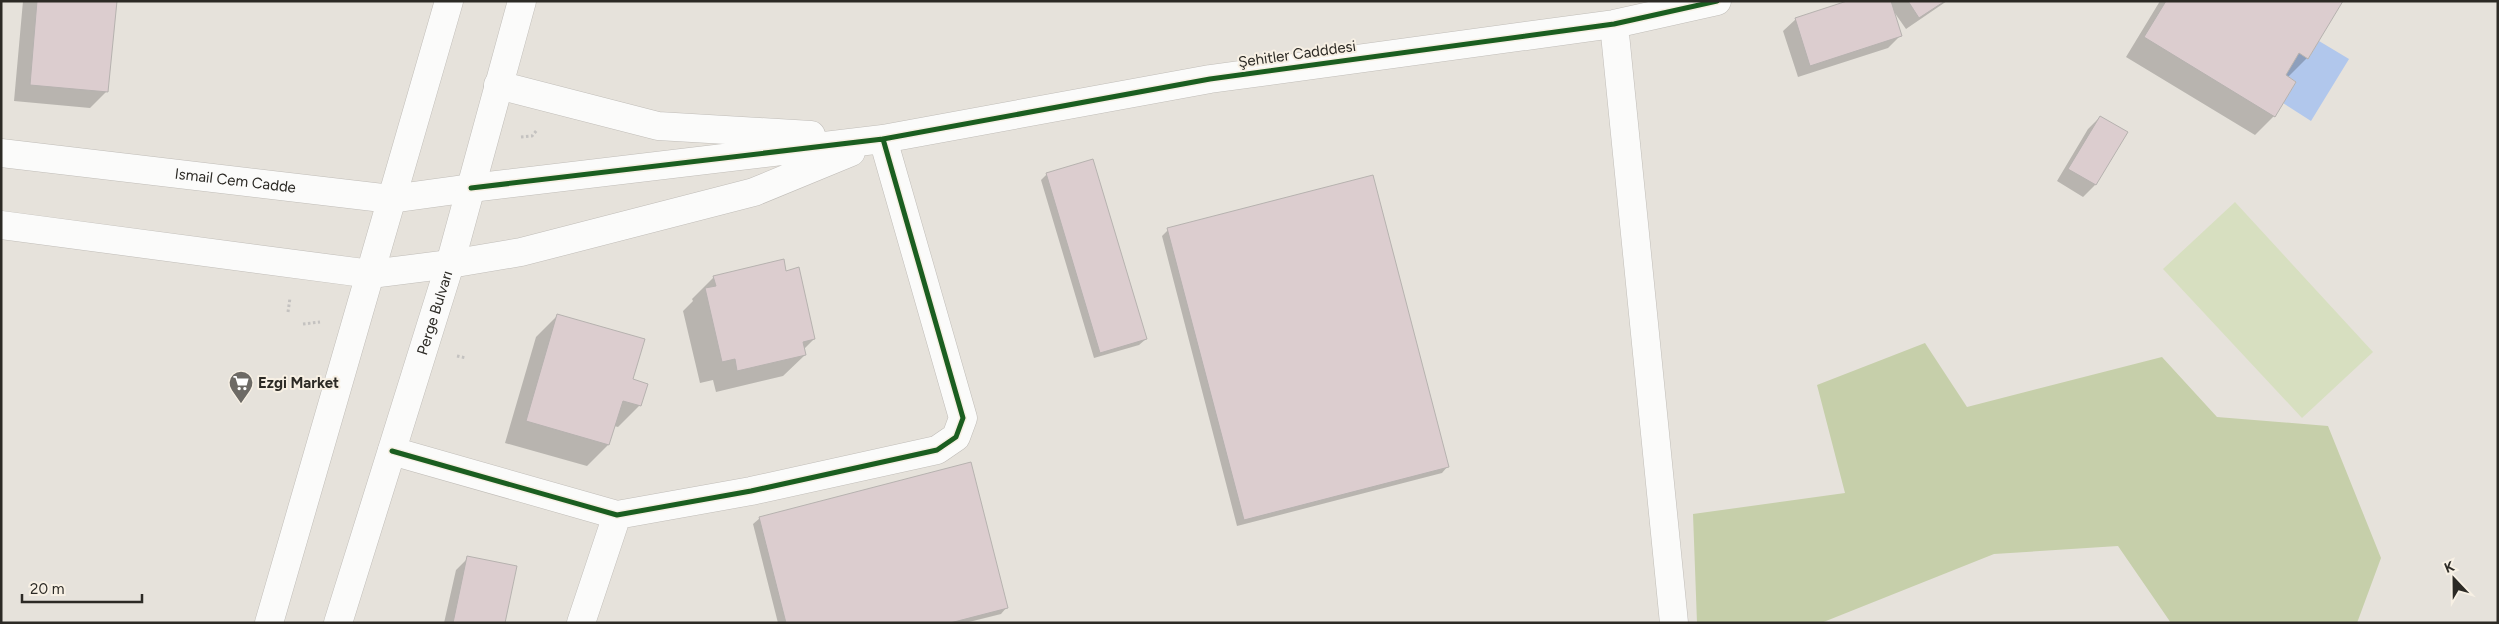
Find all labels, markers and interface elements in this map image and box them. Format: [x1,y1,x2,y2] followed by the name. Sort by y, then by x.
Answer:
[1237,37,1357,71] street label: Şehitler Cadddesi
[174,165,297,197] street label: Ismail Cem Cadde
[413,268,456,357] street label: Perge Bulvarı
[228,370,254,404] supermarket icon: Ezgi Market
[258,374,339,392] place label: Ezgi Market
[2429,554,2479,604] north arrow
[2442,558,2457,577] text: K
[22,572,142,604] scale bar
[30,580,64,598] text: 20 m

